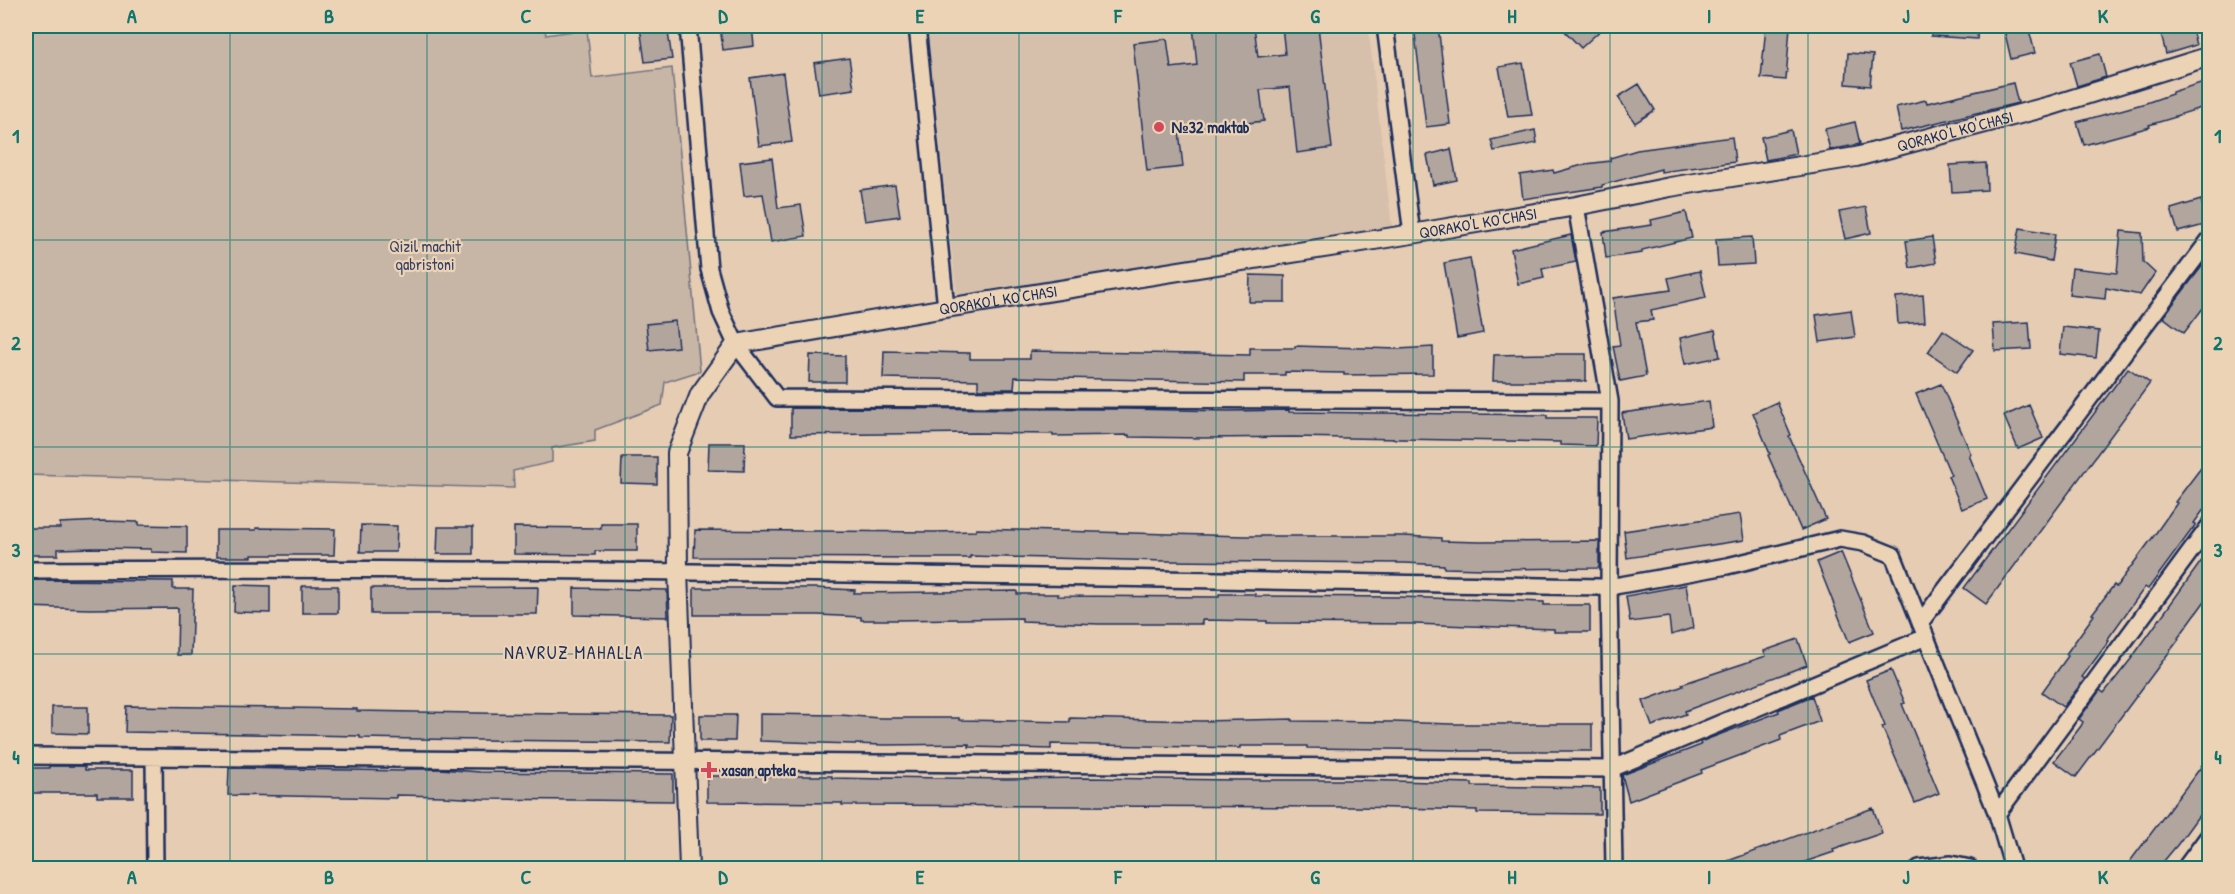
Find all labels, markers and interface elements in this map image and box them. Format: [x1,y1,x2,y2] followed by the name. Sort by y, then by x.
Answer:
[127,2,137,29] text: A
[324,2,334,29] text: B
[521,2,532,29] text: C
[718,2,728,29] text: D
[916,2,925,29] text: E
[1113,2,1123,29] text: F
[1310,2,1320,29] text: G
[1507,2,1517,29] text: H
[1707,2,1711,29] text: I
[1902,2,1910,29] text: J
[2098,2,2109,29] text: K
[1895,105,2015,157] street label: QORAKO'L KO'CHASI
[1171,116,1250,138] place label: №32 maktab
[1152,120,1166,134] marker: №32 maktab
[12,122,20,149] text: 1
[2214,122,2222,149] text: 1
[1417,202,1539,244] street label: QORAKO'L KO'CHASI
[389,235,461,275] park label: Qizil machit qabristoni
[937,280,1059,320] street label: QORAKO'L KO'CHASI
[11,329,21,356] text: 2
[2213,329,2223,356] text: 2
[12,536,21,563] text: 3
[2214,536,2223,563] text: 3
[504,640,644,665] district label: NAVRUZ MAHALLA
[12,743,20,770] text: 4
[2214,743,2222,770] text: 4
[721,759,796,782] place label: xasan apteka
[702,763,716,777] marker: xasan apteka
[127,863,137,890] text: A
[324,863,334,890] text: B
[521,863,532,890] text: C
[718,863,728,890] text: D
[916,863,925,890] text: E
[1113,863,1123,890] text: F
[1310,863,1320,890] text: G
[1507,863,1517,890] text: H
[1707,863,1711,890] text: I
[1902,863,1910,890] text: J
[2098,863,2109,890] text: K

